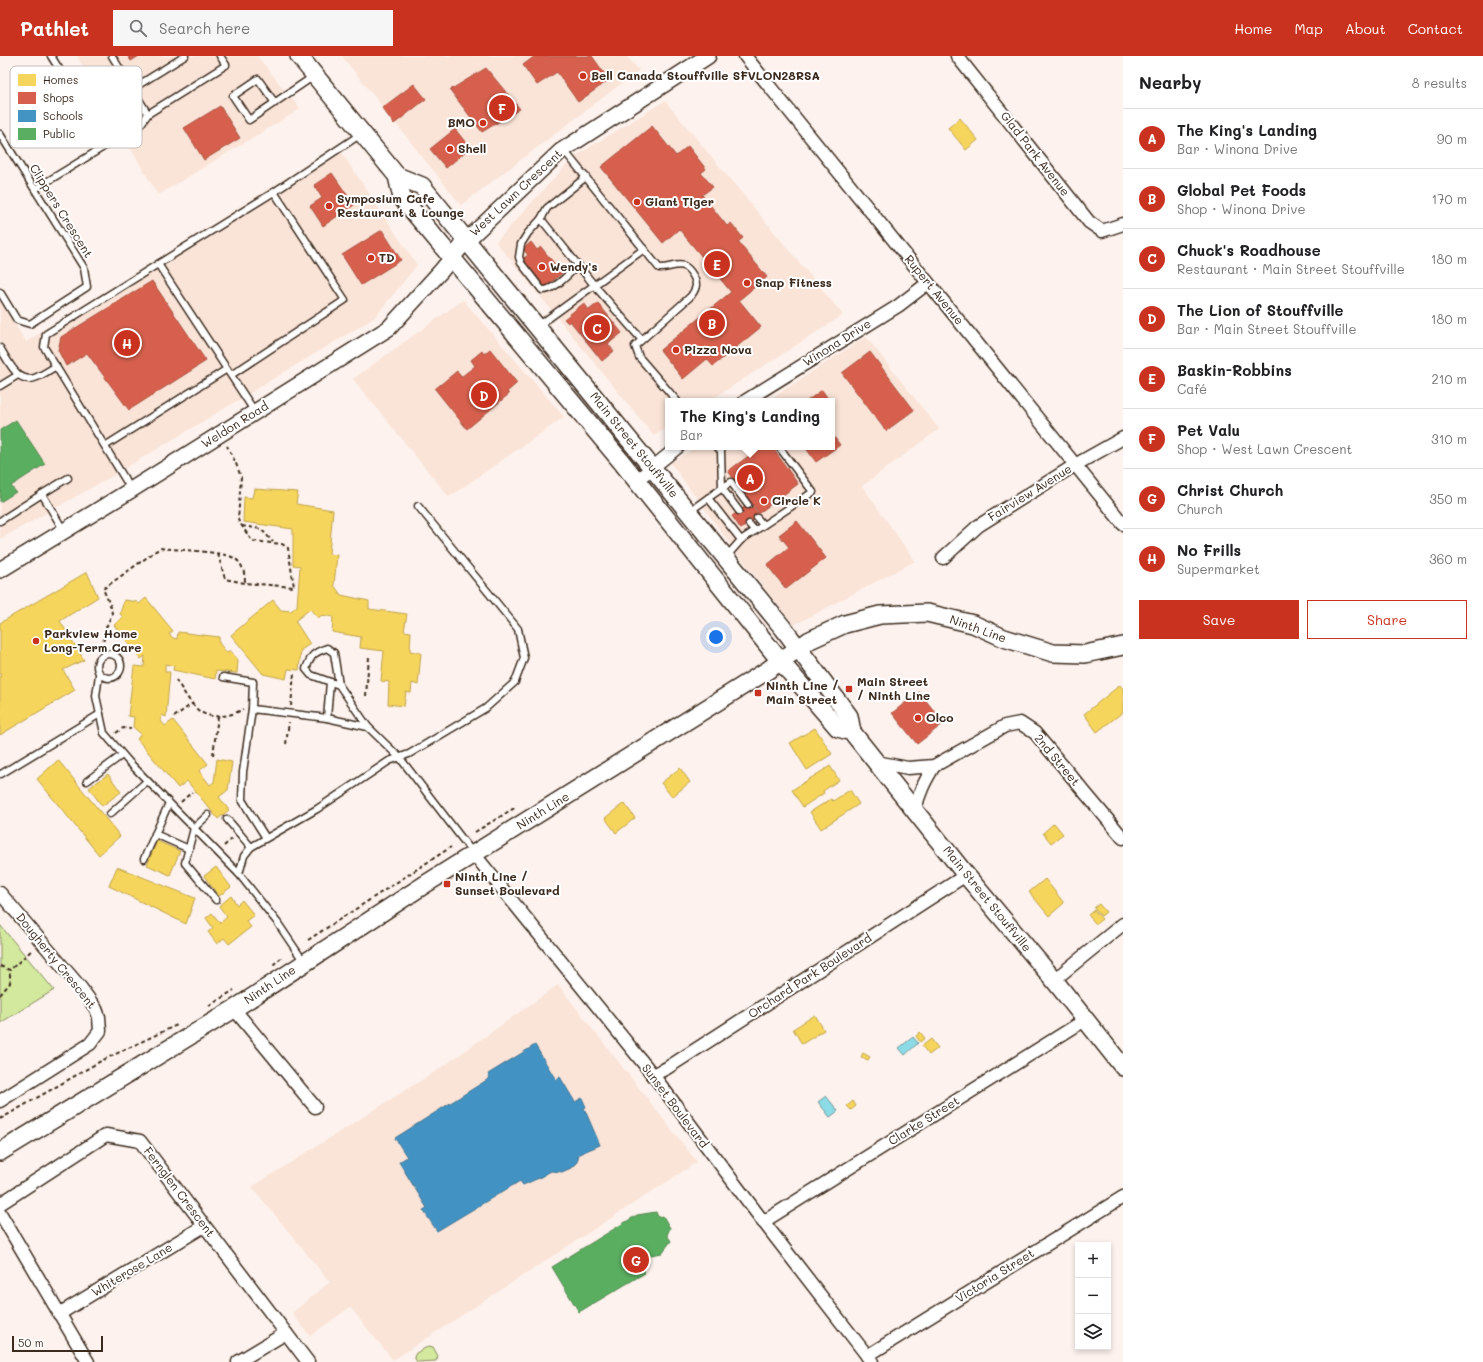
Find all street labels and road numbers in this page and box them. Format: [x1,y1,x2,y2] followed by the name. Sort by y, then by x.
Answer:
[998,108,1074,199] street label: Glad Park Avenue
[466,145,565,239] street label: West Lawn Crescent
[27,161,97,260] street label: Clippers Crescent
[902,251,968,328] street label: Rupert Avenue
[799,315,874,370] street label: Winona Drive
[587,388,682,501] street label: Main Street Stouffville
[198,397,271,451] street label: Weldon Road
[985,460,1074,524] street label: Fairview Avenue
[948,610,1009,646] street label: Ninth Line
[1031,730,1084,789] street label: 2nd Street
[513,788,572,833] street label: Ninth Line
[940,842,1035,955] street label: Main Street Stouffville
[13,909,100,1012] street label: Dougherty Crescent
[745,929,875,1021] street label: Orchard Park Boulevard
[240,961,298,1007] street label: Ninth Line
[639,1060,713,1151] street label: Sunset Boulevard
[885,1092,962,1148] street label: Clarke Street
[141,1143,219,1240] street label: Fernglen Crescent
[88,1239,175,1300] street label: Whiterose Lane
[952,1245,1037,1306] street label: Victoria Street

